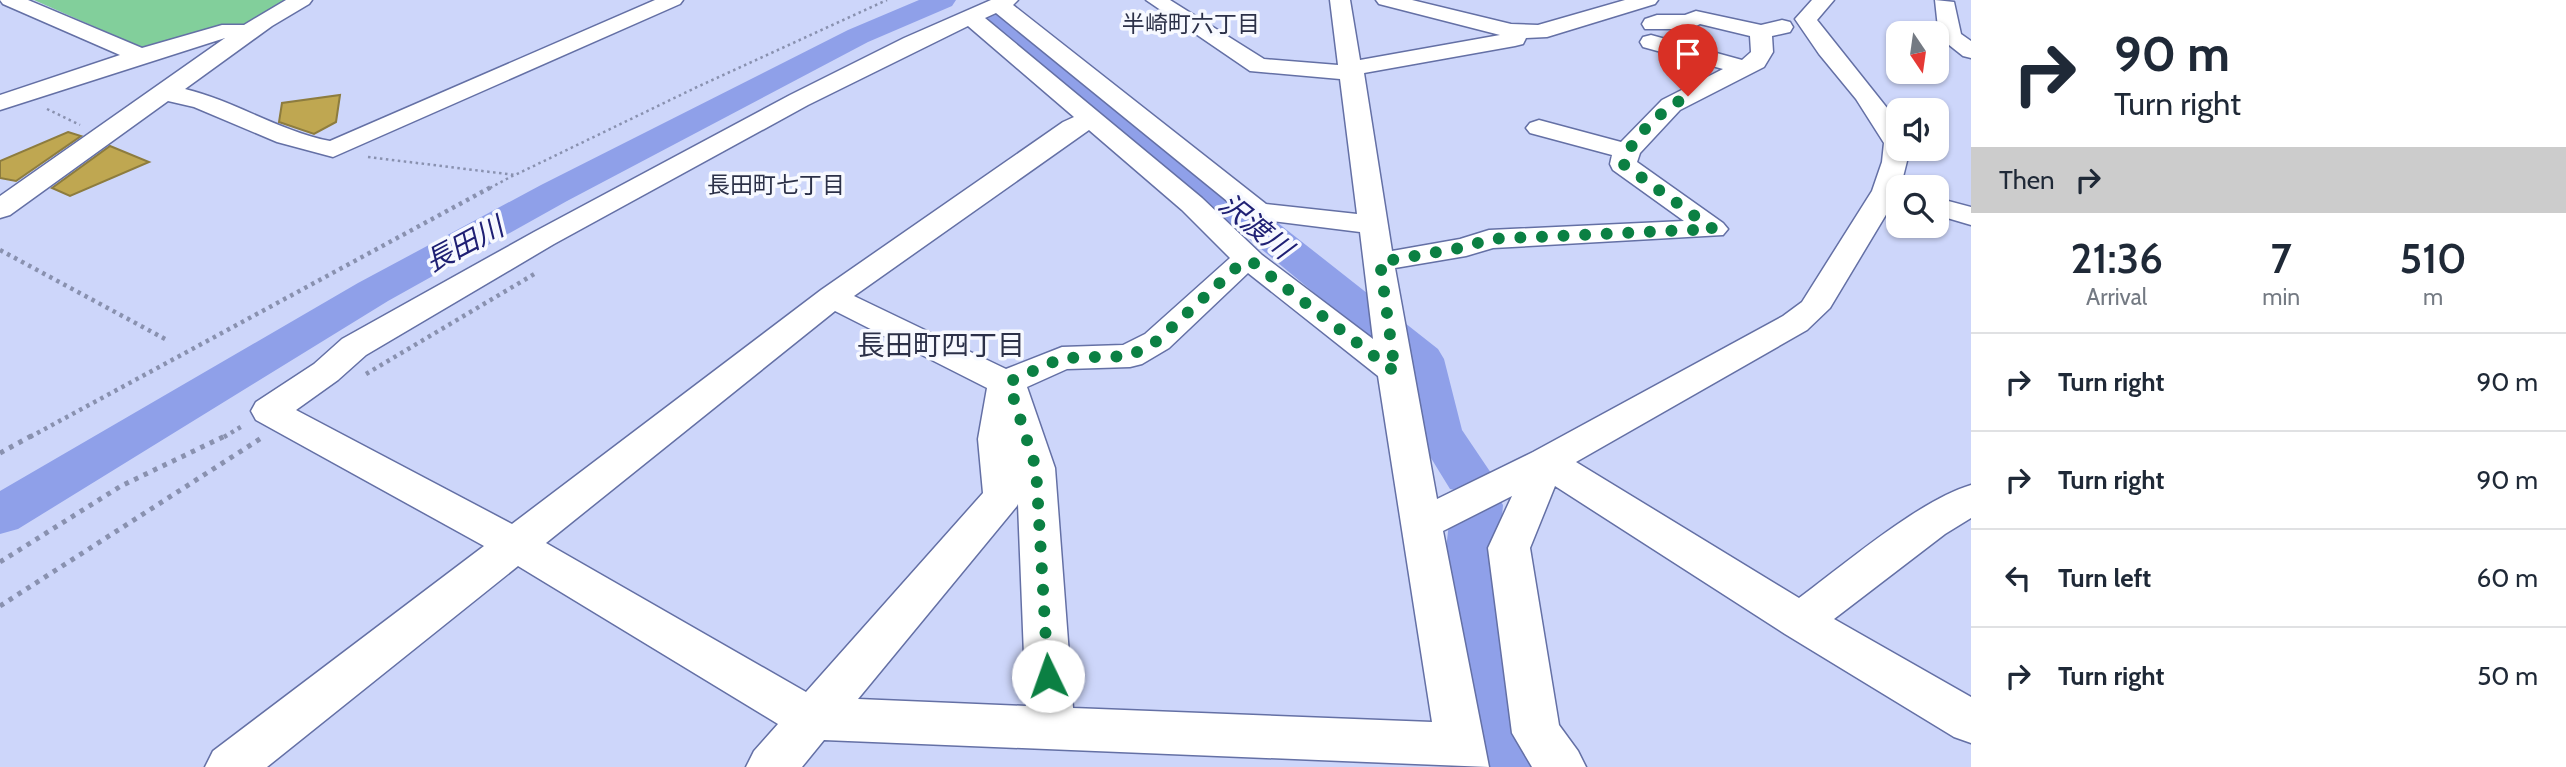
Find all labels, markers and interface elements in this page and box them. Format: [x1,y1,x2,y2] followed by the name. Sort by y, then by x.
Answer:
[1122,10,1260,38] district label: 半崎町六丁目
[1886,21,1950,84] north arrow
[1886,21,1949,238] map controls
[1658,24,1718,96] pin
[2114,24,2230,83] text: 90 m
[1999,28,2090,119] icon: right
[1669,35,1707,73] icon: arrive
[2114,84,2241,123] text: Turn right
[1886,98,1949,161] button: sound
[2069,161,2107,199] icon: right
[1999,164,2055,196] text: Then
[707,171,845,199] district label: 長田町七丁目
[1886,175,1949,238] button: search
[1213,186,1302,268] water label: 沢渡川
[419,208,512,279] water label: 長田川
[2070,232,2163,284] text: 21:36
[2271,232,2292,284] text: 7
[2400,232,2467,284] text: 510
[2086,283,2147,311] text: Arrival
[2262,283,2300,311] text: min
[2423,283,2443,311] text: m
[857,328,1025,362] district label: 長田町四丁目
[1999,363,2037,401] icon: right
[2058,366,2164,398] text: Turn right
[2476,366,2538,398] text: 90 m
[1999,461,2037,499] icon: right
[2058,464,2164,496] text: Turn right
[2476,464,2538,496] text: 90 m
[1999,559,2037,597] icon: left
[2058,562,2151,594] text: Turn left
[2476,562,2538,594] text: 60 m
[1011,639,1085,713] position arrow
[1999,657,2037,695] icon: right
[2058,660,2164,692] text: Turn right
[2477,660,2538,692] text: 50 m

